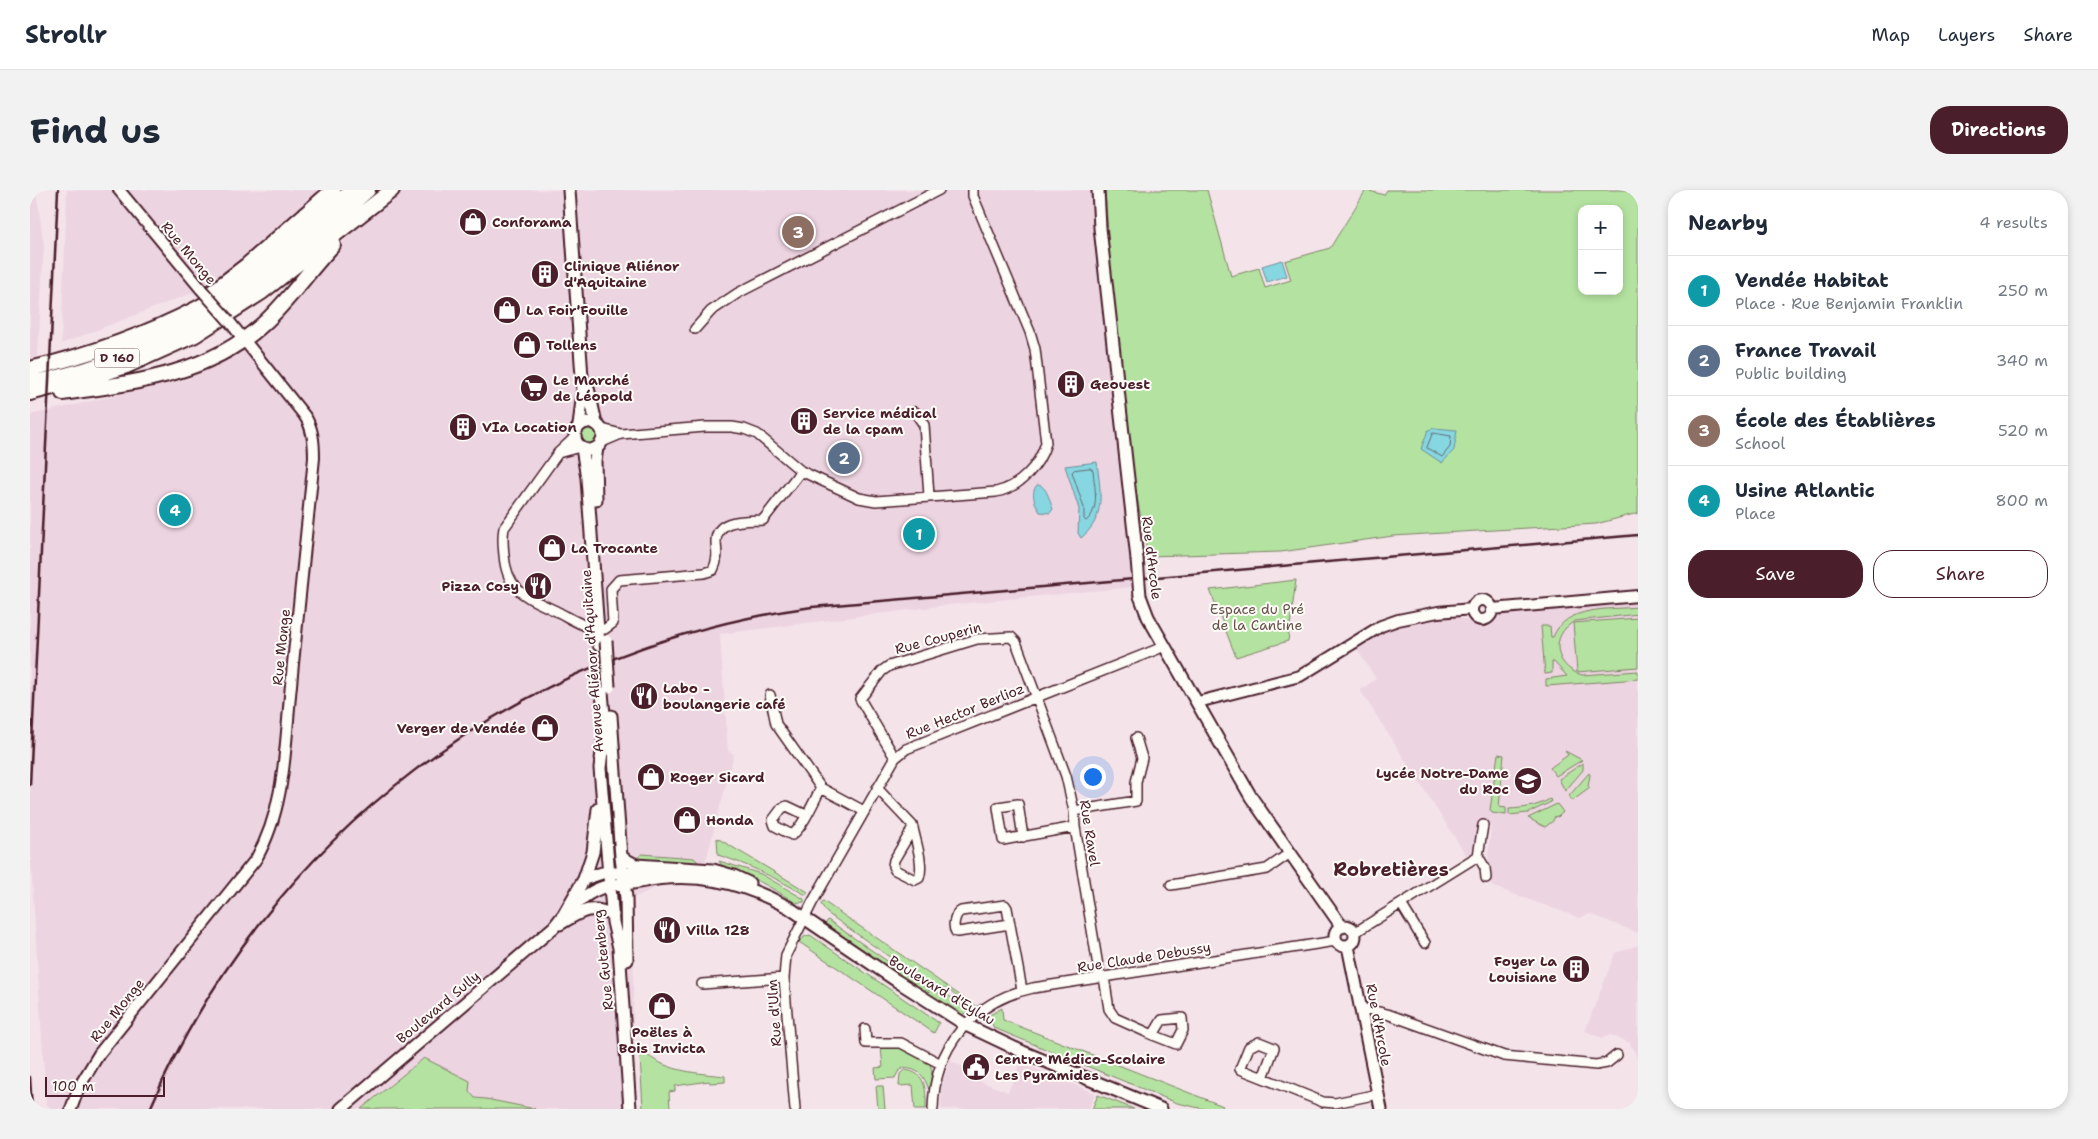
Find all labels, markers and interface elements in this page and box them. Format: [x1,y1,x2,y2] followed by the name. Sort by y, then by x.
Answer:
[25,19,107,51] text: Strollr
[1872,23,1910,47] text: Map
[1938,23,1995,47] text: Layers
[2023,23,2073,47] text: Share
[1930,106,2068,154] button: Directions
[30,107,161,154] text: Find us
[1578,205,1623,295] map controls
[1578,205,1623,250] button: +
[458,207,488,237] shop icon: Conforama
[1688,209,1768,237] text: Nearby
[1979,212,2048,233] text: 4 results
[492,213,572,231] place label: Conforama
[782,213,814,251] pin: 3
[157,218,221,288] street label: Rue Monge
[1578,250,1623,295] button: −
[564,257,680,291] place label: Clinique Aliénor d'Aquitaine
[530,259,560,289] building icon: Clinique Aliénor d'Aquitaine
[1735,268,1888,293] text: Vendée Habitat
[1700,280,1708,301] text: 1
[1997,280,2048,301] text: 250 m
[1735,293,1963,314] text: Place · Rue Benjamin Franklin
[492,295,522,325] shop icon: La Foir'Fouille
[526,301,628,319] place label: La Foir'Fouille
[512,330,542,360] shop icon: Tollens
[546,336,597,354] place label: Tollens
[1735,338,1876,363] text: France Travail
[94,348,140,368] road number: D 160
[1698,350,1710,371] text: 2
[1996,350,2048,371] text: 340 m
[1735,363,1847,384] text: Public building
[1056,369,1086,399] building icon: Geouest
[553,371,633,405] place label: Le Marché de Léopold
[519,373,549,403] supermarket icon: Le Marché de Léopold
[1090,375,1150,393] place label: Geouest
[823,404,937,438] place label: Service médical de la cpam
[789,406,819,436] building icon: Service médical de la cpam
[1735,408,1936,433] text: École des Établières
[448,412,478,442] building icon: VIa Location
[482,418,577,436] place label: VIa Location
[1698,420,1710,441] text: 3
[1998,420,2048,441] text: 520 m
[1735,433,1785,454] text: School
[828,439,860,477] pin: 2
[1735,478,1875,503] text: Usine Atlantic
[1698,490,1710,511] text: 4
[1996,490,2048,511] text: 800 m
[159,491,191,529] pin: 4
[1735,503,1776,524] text: Place
[903,515,935,553] pin: 1
[1138,515,1166,601] street label: Rue d'Arcole
[537,533,567,563] shop icon: La Trocante
[571,539,658,557] place label: La Trocante
[1688,550,1863,598] button: Save
[1873,550,2048,598] button: Share
[577,569,607,753] street label: Avenue Aliénor d'Aquitaine
[523,571,553,601] restaurant icon: Pizza Cosy
[441,577,519,595] place label: Pizza Cosy
[1210,600,1304,634] park label: Espace du Pré de la Cantine
[268,608,294,686] street label: Rue Monge
[893,618,984,658] street label: Rue Couperin
[663,679,786,713] place label: Labo - boulangerie café
[903,679,1027,743] street label: Rue Hector Berlioz
[629,681,659,711] restaurant icon: Labo - boulangerie café
[530,713,560,743] shop icon: Verger de Vendée
[397,719,526,737] place label: Verger de Vendée
[636,762,666,792] shop icon: Roger Sicard
[1080,764,1106,790] your location
[1376,764,1509,798] place label: Lycée Notre-Dame du Roc
[1513,766,1543,796] school or university icon: Lycée Notre-Dame du Roc
[670,768,765,786] place label: Roger Sicard
[1076,799,1104,868] street label: Rue Ravel
[672,805,702,835] shop icon: Honda
[706,811,754,829] place label: Honda
[1333,857,1449,882] district label: Robretières
[589,909,617,1011] street label: Rue Gutenberg
[652,915,682,945] restaurant icon: Villa 128
[686,921,750,939] place label: Villa 128
[1076,938,1212,976] street label: Rue Claude Debussy
[886,951,998,1029] street label: Boulevard d'Eylau
[1489,952,1557,986] place label: Foyer La Louisiane
[1561,954,1591,984] building icon: Foyer La Louisiane
[392,967,484,1047] street label: Boulevard Sully
[86,974,148,1045] street label: Rue Monge
[763,979,785,1047] street label: Rue d'Ulm
[1362,982,1396,1068] street label: Rue d'Arcole
[647,991,677,1021] shop icon: Poëles à Bois Invicta
[619,1023,706,1057] place label: Poëles à Bois Invicta
[995,1050,1165,1084] place label: Centre Médico-Scolaire Les Pyramides
[961,1052,991,1082] public building icon: Centre Médico-Scolaire Les Pyramides
[45,1074,165,1097] scale bar
[52,1077,94,1095] text: 100 m

